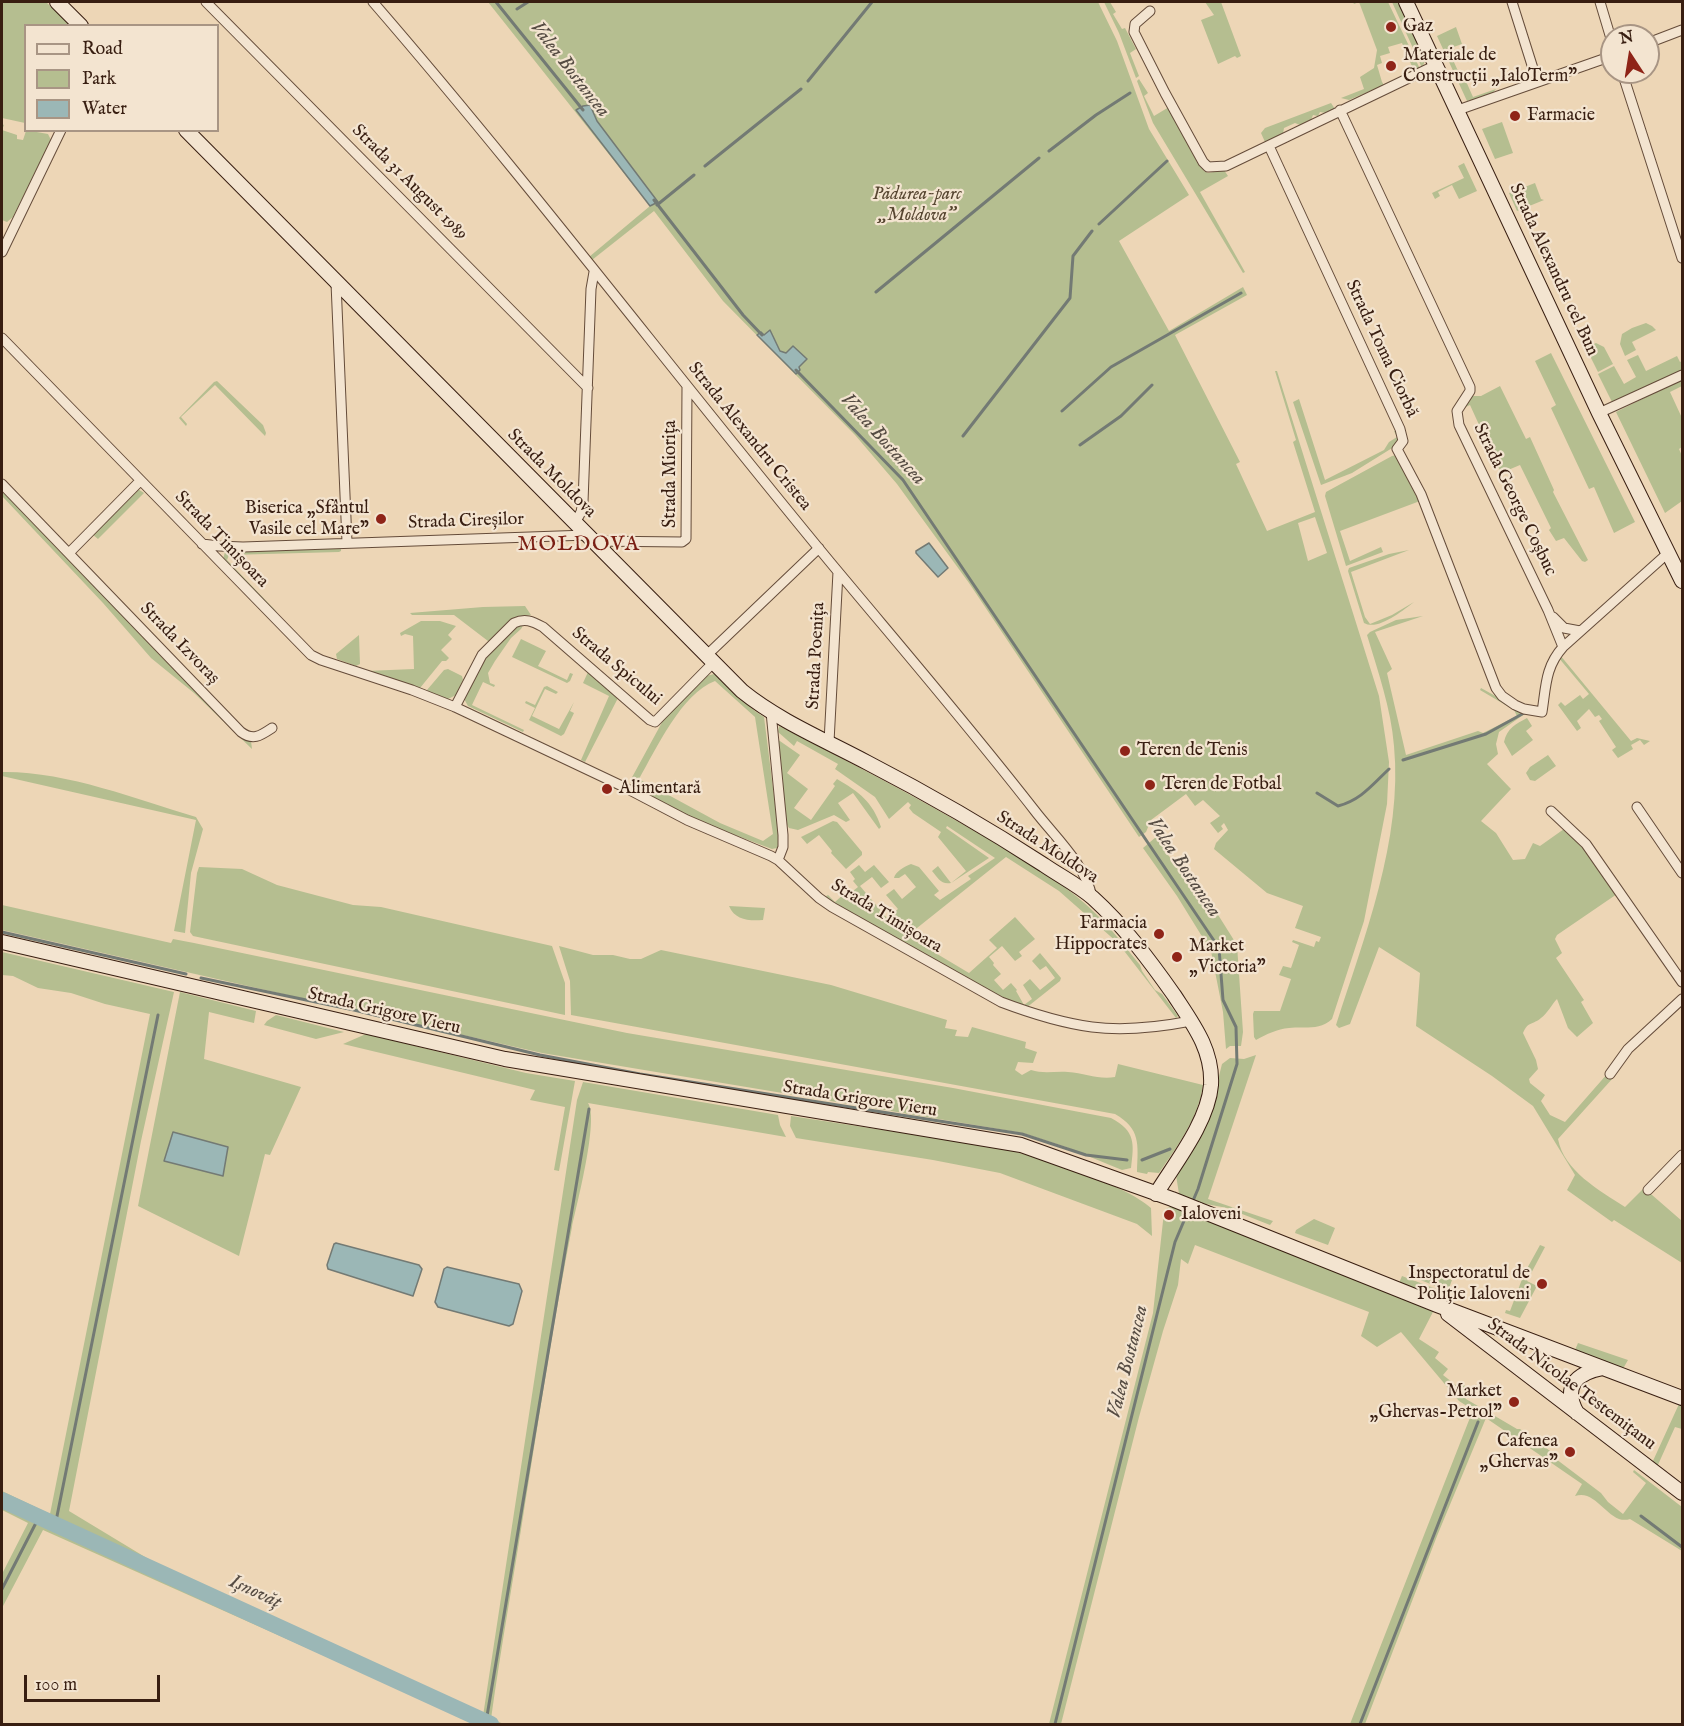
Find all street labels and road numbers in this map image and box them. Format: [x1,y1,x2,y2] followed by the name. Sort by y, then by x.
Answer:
[347,121,471,245] street label: Strada 31 August 1989
[1504,180,1602,360] street label: Strada Alexandru cel Bun
[1340,277,1422,421] street label: Strada Toma Ciorbă
[682,358,816,516] street label: Strada Alexandru Cristea
[660,420,682,528] street label: Strada Miorița
[1468,420,1560,580] street label: Strada George Coșbuc
[502,425,600,523] street label: Strada Moldova
[169,487,273,593] street label: Strada Timișoara
[408,509,524,535] street label: Strada Cireșilor
[135,599,223,689] street label: Strada Izvoraș
[803,602,831,710] street label: Strada Poenița
[567,623,665,711] street label: Strada Spicului
[992,807,1102,889] street label: Strada Moldova
[826,875,946,959] street label: Strada Timișoara
[306,984,462,1040] street label: Strada Grigore Vieru
[781,1077,939,1123] street label: Strada Grigore Vieru
[1482,1315,1660,1455] street label: Strada Nicolae Testemițanu

